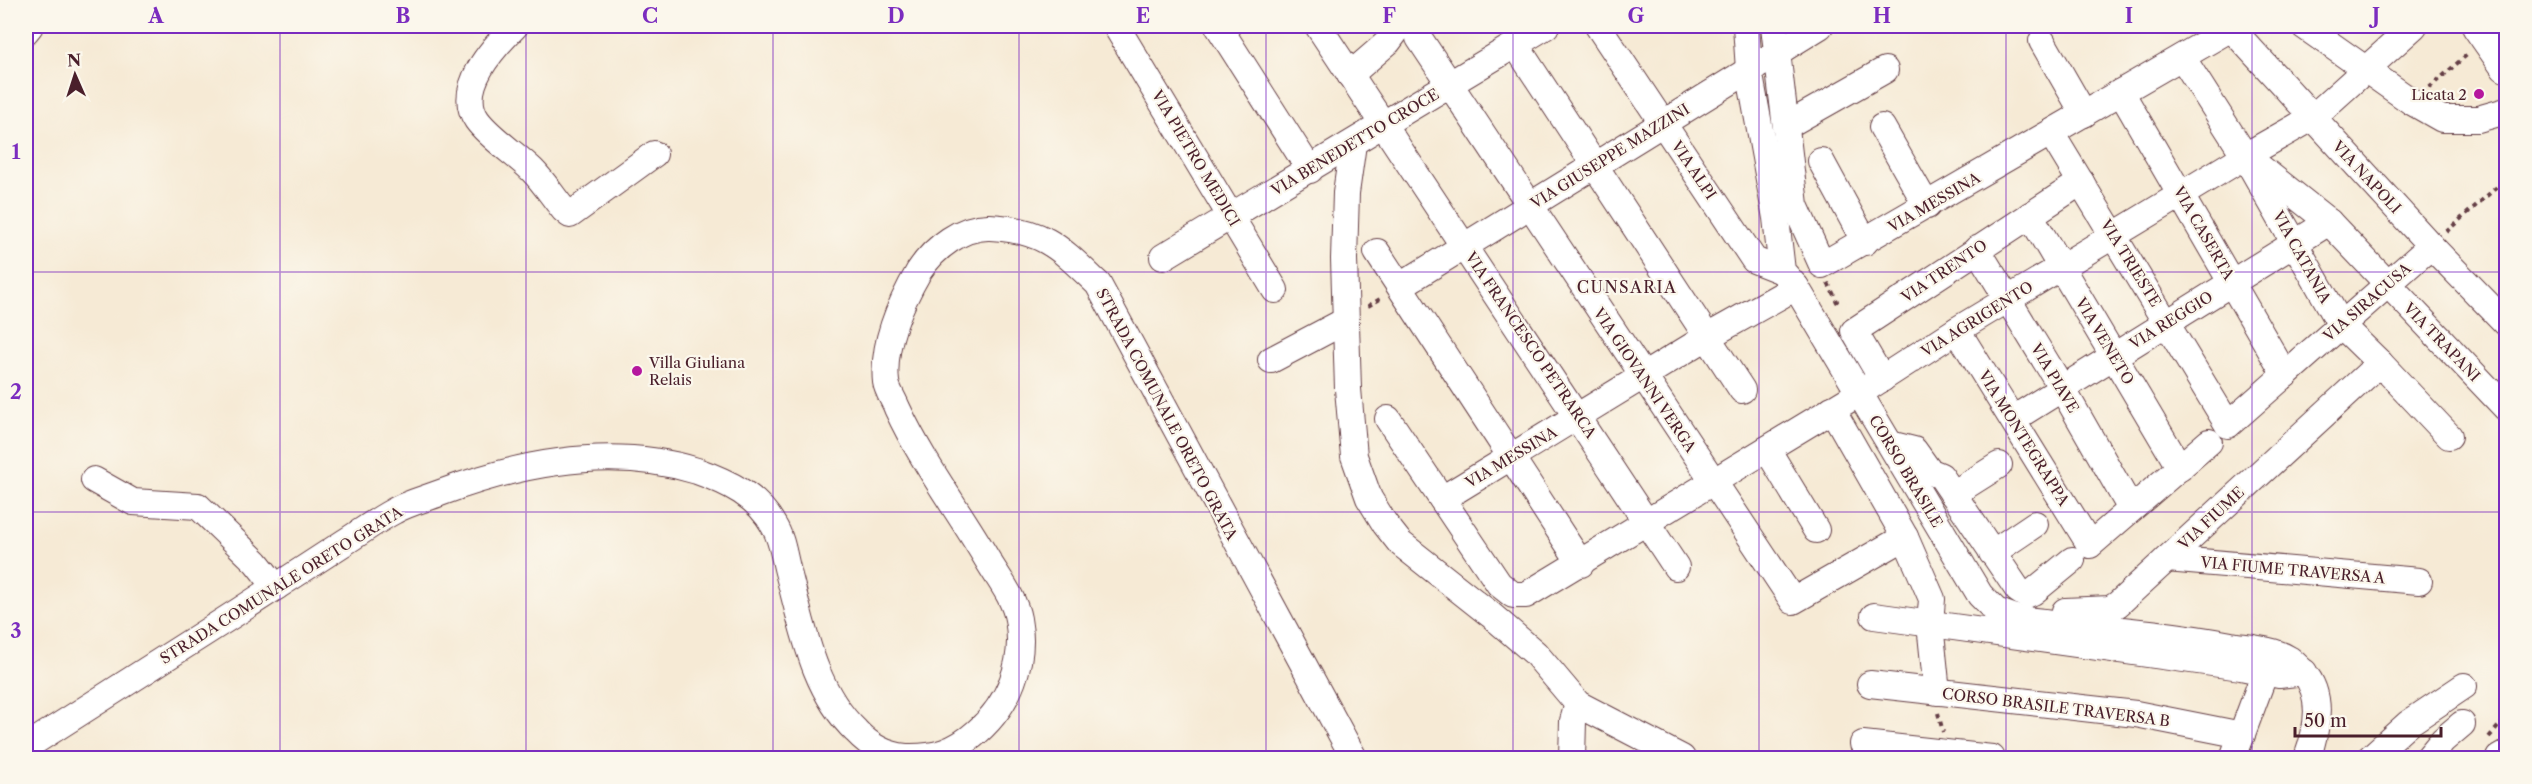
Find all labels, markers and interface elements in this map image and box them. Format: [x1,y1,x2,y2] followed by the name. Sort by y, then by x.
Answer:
[147,4,164,28] text: A
[396,4,411,28] text: B
[642,4,658,28] text: C
[887,4,905,28] text: D
[1136,4,1150,28] text: E
[1382,4,1396,28] text: F
[1628,4,1645,28] text: G
[1873,4,1891,28] text: H
[2125,4,2133,28] text: I
[2368,4,2380,28] text: J
[45,45,105,105] north arrow
[67,50,82,70] text: N
[1267,84,1442,200] street label: VIA BENEDETTO CROCE
[2411,85,2467,104] place label: Licata 2
[1147,86,1244,230] street label: VIA PIETRO MEDICI
[2472,87,2486,101] marker: Licata 2
[1526,99,1693,213] street label: VIA GIUSEPPE MAZZINI
[1667,136,1721,203] street label: VIA ALPI
[2328,136,2405,217] street label: VIA NAPOLI
[12,140,21,164] text: 1
[1884,167,1984,237] street label: VIA MESSINA
[2169,182,2239,284] street label: VIA CASERTA
[2268,206,2336,307] street label: VIA CATANIA
[2096,215,2165,310] street label: VIA TRIESTE
[1897,235,1990,307] street label: VIA TRENTO
[1461,247,1601,443] street label: VIA FRANCESCO PETRARCA
[2318,258,2415,346] street label: VIA SIRACUSA
[1577,277,1677,297] district label: CUNSARIA
[1917,277,2036,362] street label: VIA AGRIGENTO
[1092,285,1242,544] street label: STRADA COMUNALE ORETO GRATA
[2125,287,2216,354] street label: VIA REGGIO
[2071,293,2138,388] street label: VIA VENETO
[2399,298,2484,385] street label: VIA TRAPANI
[1589,303,1701,457] street label: VIA GIOVANNI VERGA
[2026,339,2083,416] street label: VIA PIAVE
[648,353,745,389] place label: Villa Giuliana Relais
[630,364,644,378] marker: Villa Giuliana Relais
[1974,366,2074,510] street label: VIA MONTEGRAPPA
[10,380,22,404] text: 2
[1865,411,1947,531] street label: CORSO BRASILE
[1461,422,1561,492] street label: VIA MESSINA
[2173,483,2248,554] street label: VIA FIUME
[156,502,406,668] street label: STRADA COMUNALE ORETO GRATA
[2199,552,2387,588] street label: VIA FIUME TRAVERSA A
[10,619,22,643] text: 3
[1941,684,2171,730] street label: CORSO BRASILE TRAVERSA B
[2295,700,2440,738] scale bar
[2304,710,2347,732] text: 50 m

